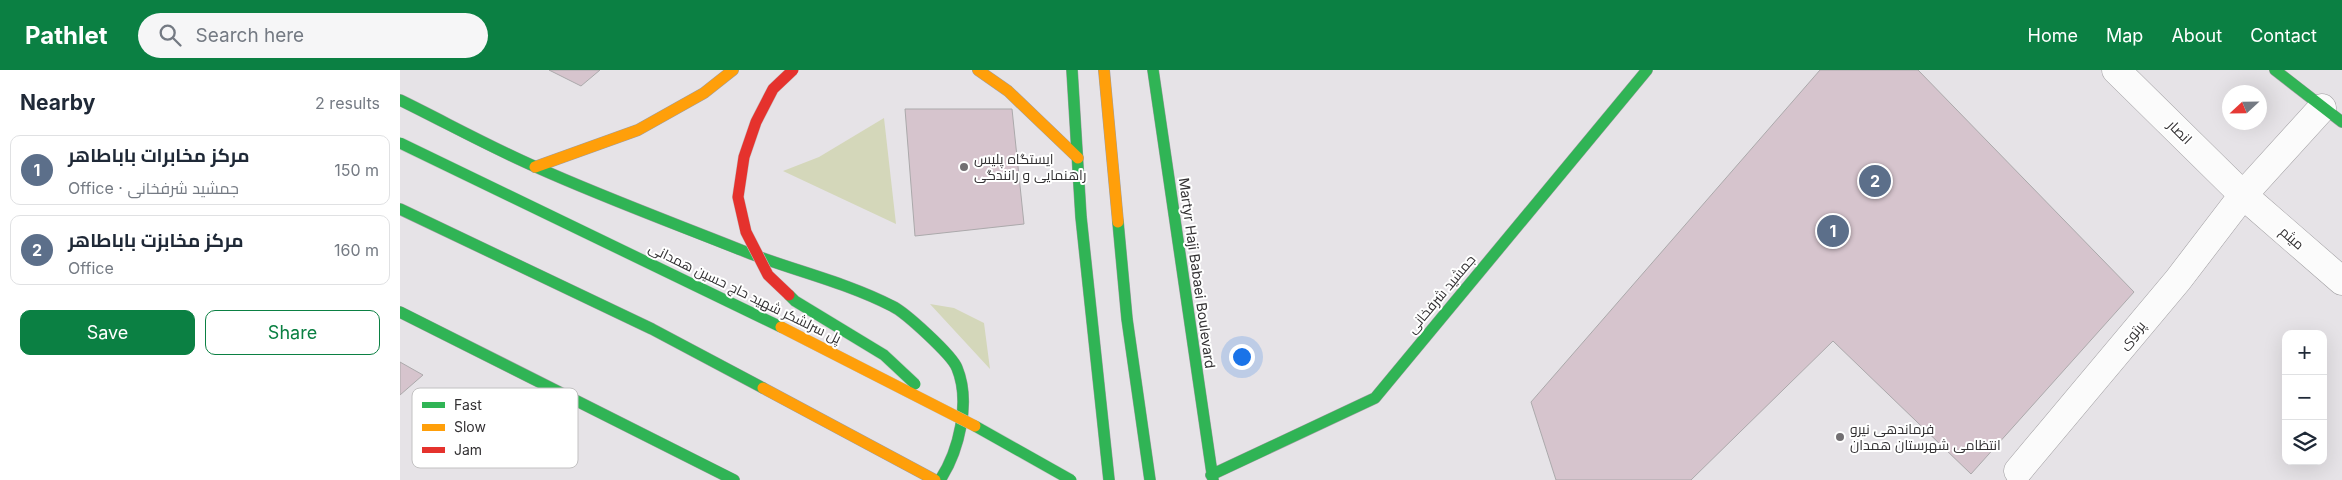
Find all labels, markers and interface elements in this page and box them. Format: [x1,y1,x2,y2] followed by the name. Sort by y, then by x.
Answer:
[138,13,488,58] search box
[25,21,108,50] text: Pathlet
[156,21,184,49] icon: search
[196,24,304,47] text: Search here
[2028,25,2078,46] text: Home
[2106,25,2143,46] text: Map
[2171,25,2222,46] text: About
[2250,25,2317,46] text: Contact
[2222,85,2267,130] north arrow
[20,90,95,115] text: Nearby
[315,93,380,113] text: 2 results
[2164,115,2196,147] street label: انصار
[68,144,249,167] text: مرکز مخابرات باباطاهر
[974,150,1087,183] place label: ایستگاه پلیس راهنمایی و رانندگی
[34,160,40,180] text: 1
[334,160,379,180] text: 150 m
[958,161,970,173] marker: ایستگاه پلیس راهنمایی و رانندگی
[1859,162,1891,200] pin: 2
[1176,176,1219,369] street label: Martyr Haji Babaei Boulevard
[68,178,239,198] text: Office · جمشید شرفخانی
[1817,212,1849,250] pin: 1
[2275,223,2308,254] street label: میثم
[68,229,244,252] text: مرکز مخابزت باباطاهر
[645,238,845,349] street label: پل سرلشکر شهید حاج حسین همدانی
[32,240,42,260] text: 2
[334,240,379,260] text: 160 m
[1403,251,1478,336] street label: جمشید شرفخانی
[68,258,114,278] text: Office
[20,310,195,355] button: Save
[205,310,380,355] button: Share
[2115,317,2150,354] street label: پرتوی
[2282,330,2327,465] map controls
[2282,330,2327,375] button: +
[1229,344,1255,370] your location
[2282,375,2327,420] button: −
[412,388,578,468] legend
[454,396,482,413] text: Fast
[454,418,486,435] text: Slow
[1850,420,2001,453] place label: فرماندهی نیرو انتظامی شهرستان همدان
[2282,420,2327,465] button: layers
[1834,431,1846,443] marker: فرماندهی نیرو انتظامی شهرستان همدان
[454,441,482,458] text: Jam

